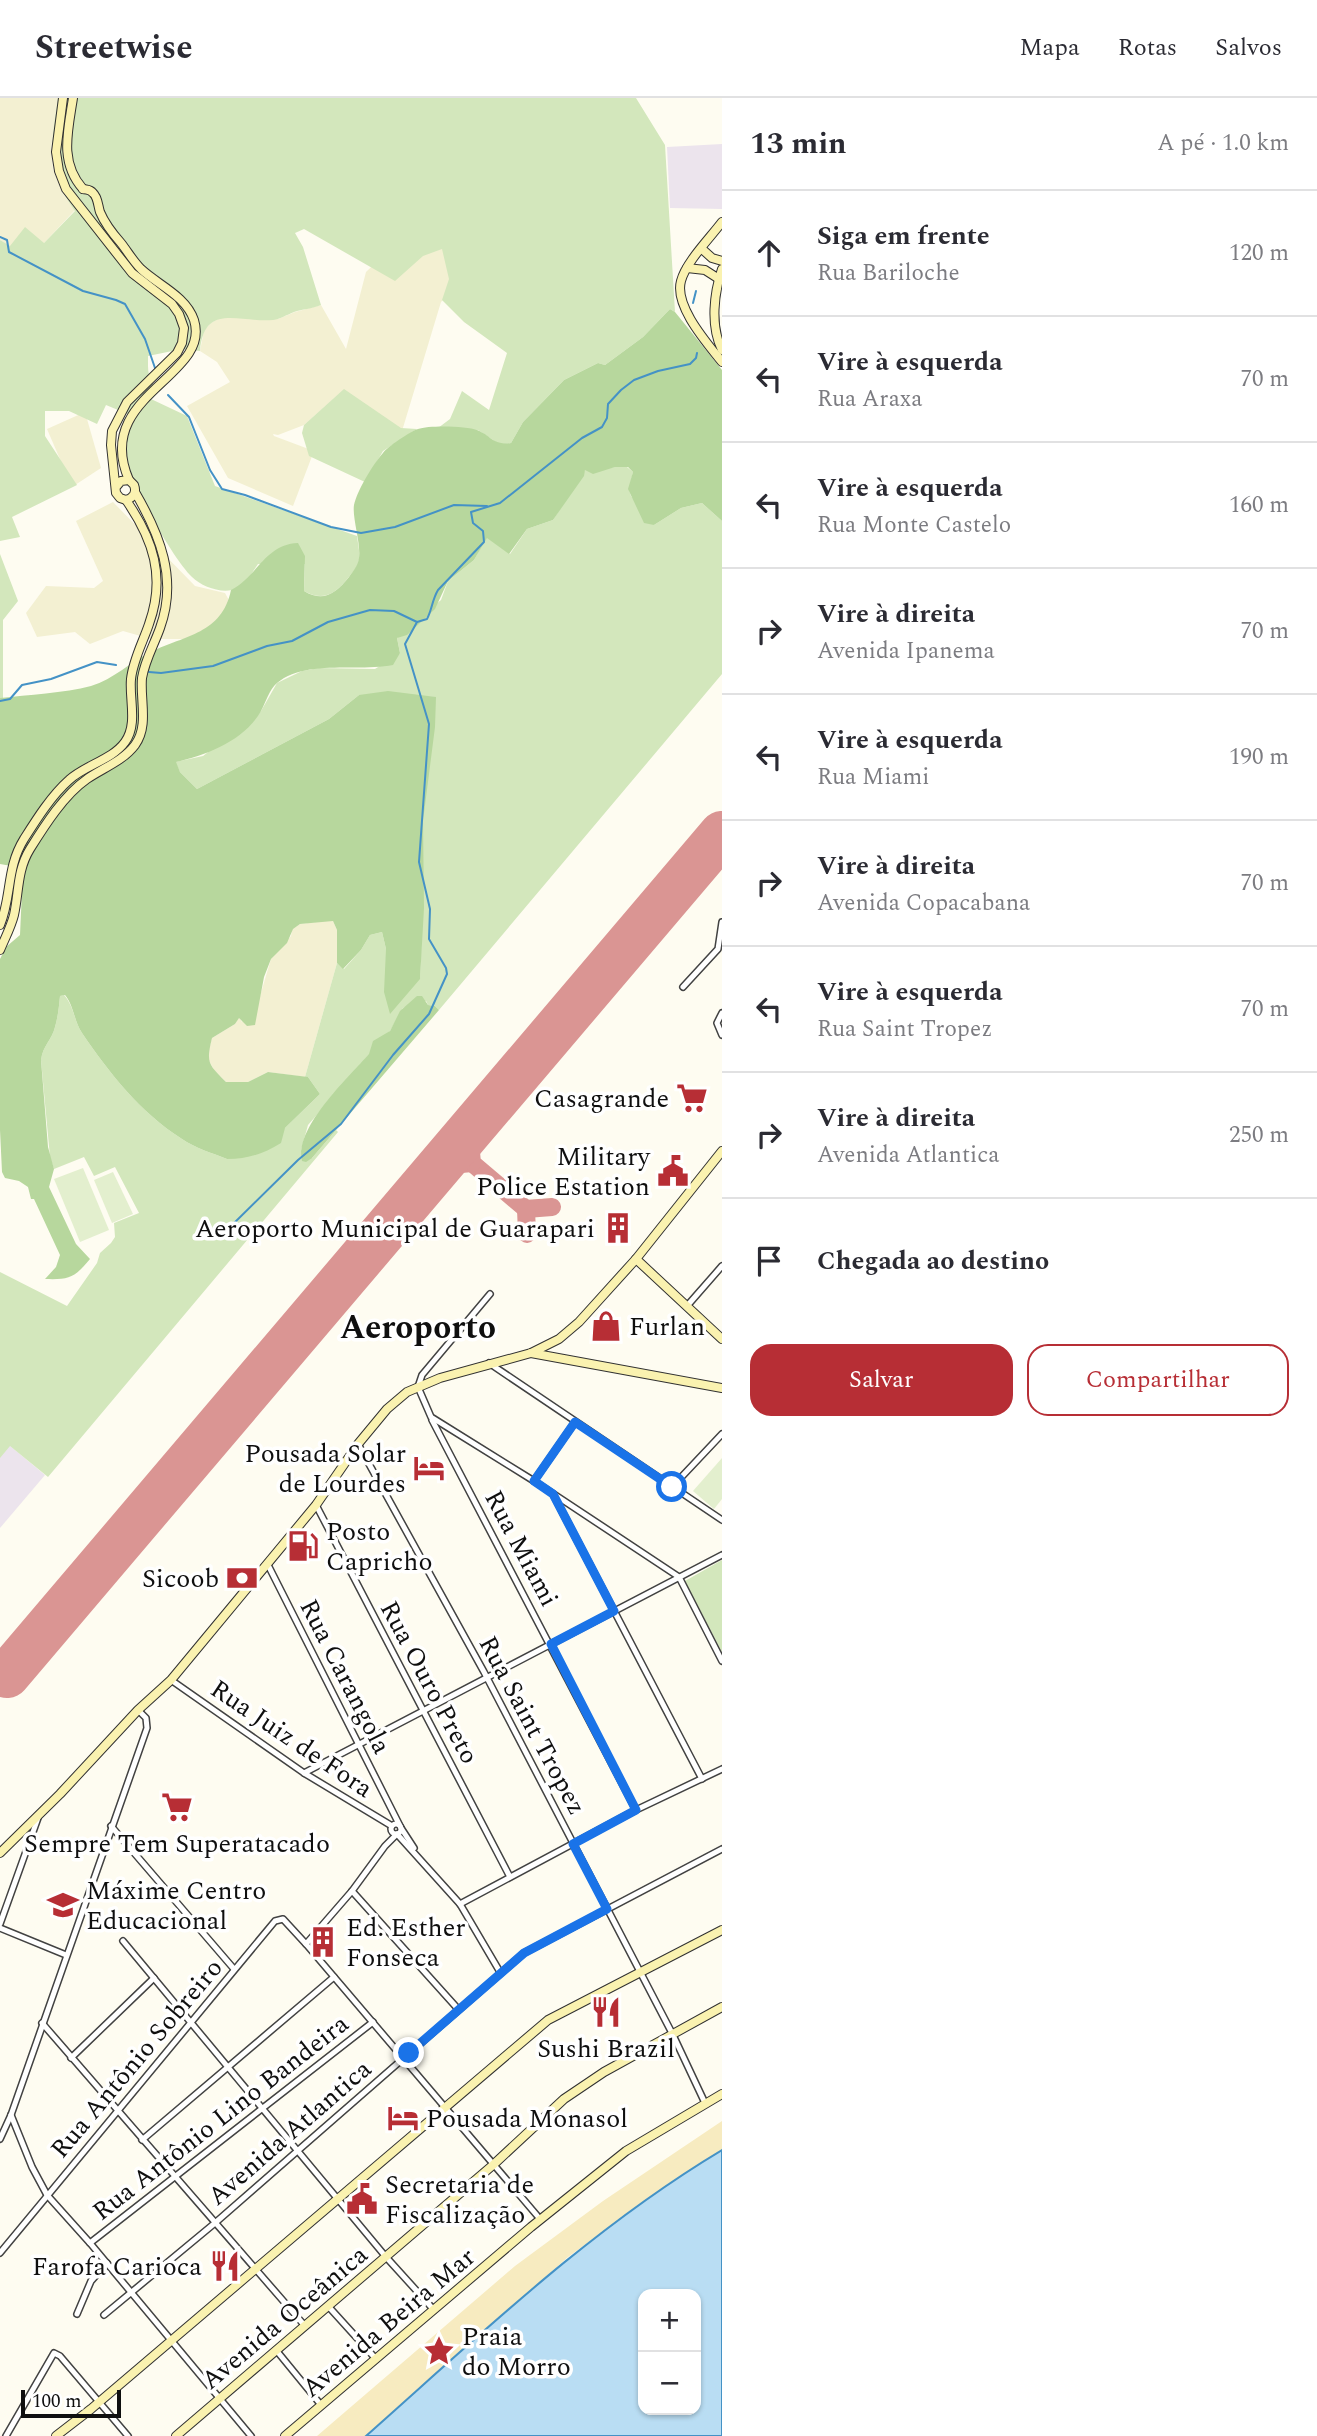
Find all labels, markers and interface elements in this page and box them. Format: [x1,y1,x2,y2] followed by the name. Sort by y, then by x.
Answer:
[35,23,193,73] text: Streetwise
[1020,30,1080,66] text: Mapa
[1118,30,1177,66] text: Rotas
[1215,30,1282,66] text: Salvos
[750,121,847,167] text: 13 min
[1157,126,1289,161] text: A pé · 1.0 km
[817,216,990,256] text: Siga em frente
[750,234,788,272] icon: ahead
[1229,236,1289,271] text: 120 m
[817,256,960,291] text: Rua Bariloche
[817,342,1003,382] text: Vire à esquerda
[750,360,788,398] icon: left
[1240,362,1289,397] text: 70 m
[817,382,923,417] text: Rua Araxa
[817,468,1003,508] text: Vire à esquerda
[750,486,788,524] icon: left
[1229,488,1289,523] text: 160 m
[817,508,1011,543] text: Rua Monte Castelo
[817,594,975,634] text: Vire à direita
[750,612,788,650] icon: right
[1240,614,1289,649] text: 70 m
[817,634,995,669] text: Avenida Ipanema
[817,720,1003,760] text: Vire à esquerda
[750,738,788,776] icon: left
[1229,740,1289,775] text: 190 m
[817,760,929,795] text: Rua Miami
[817,846,975,886] text: Vire à direita
[750,864,788,902] icon: right
[1240,866,1289,901] text: 70 m
[817,886,1030,921] text: Avenida Copacabana
[817,972,1003,1012] text: Vire à esquerda
[750,990,788,1028] icon: left
[1240,992,1289,1027] text: 70 m
[817,1012,992,1047] text: Rua Saint Tropez
[534,1079,669,1119] place label: Casagrande
[675,1081,709,1115] supermarket icon: Casagrande
[817,1098,975,1138] text: Vire à direita
[750,1116,788,1154] icon: right
[1229,1118,1289,1153] text: 250 m
[476,1137,652,1207] place label: Military Police Estation
[817,1138,1000,1173] text: Avenida Atlantica
[656,1154,690,1188] public building icon: Military Police Estation
[195,1209,595,1249] place label: Aeroporto Municipal de Guarapari
[601,1211,635,1245] building icon: Aeroporto Municipal de Guarapari
[817,1241,1049,1281] text: Chegada ao destino
[750,1242,788,1280] icon: arrive
[340,1303,496,1353] district label: Aeroporto
[629,1307,705,1347] place label: Furlan
[589,1309,623,1343] shop icon: Furlan
[750,1344,1013,1416] button: Salvar
[1027,1344,1289,1416] button: Compartilhar
[245,1434,406,1504] place label: Pousada Solar de Lourdes
[412,1451,446,1485] hotel icon: Pousada Solar de Lourdes
[656,1471,687,1502] route start
[474,1483,569,1614] street label: Rua Miami
[326,1512,432,1582] place label: Posto Capricho
[286,1529,320,1563] fuel station icon: Posto Capricho
[142,1559,219,1599] place label: Sicoob
[225,1561,259,1595] bank icon: Sicoob
[289,1592,401,1761] street label: Rua Carangola
[369,1594,489,1771] street label: Rua Ouro Preto
[468,1629,596,1822] street label: Rua Saint Tropez
[202,1669,381,1808] street label: Rua Juiz de Fora
[160,1790,194,1824] supermarket icon: Sempre Tem Superatacado
[24,1824,330,1864] place label: Sempre Tem Superatacado
[86,1871,266,1941] place label: Máxime Centro Educacional
[46,1888,80,1922] school or university icon: Máxime Centro Educacional
[346,1908,466,1978] place label: Ed. Esther Fonseca
[306,1925,340,1959] building icon: Ed. Esther Fonseca
[41,1950,233,2168] street label: Rua Antônio Sobreiro
[589,1995,623,2029] restaurant icon: Sushi Brazil
[84,2004,358,2231] street label: Rua Antônio Lino Bandeira
[537,2029,675,2069] place label: Sushi Brazil
[393,2037,424,2068] route end
[199,2050,381,2216] street label: Avenida Atlantica
[426,2099,628,2139] place label: Pousada Monasol
[386,2101,420,2135] hotel icon: Pousada Monasol
[385,2165,534,2235] place label: Secretaria de Fiscalização
[345,2182,379,2216] public building icon: Secretaria de Fiscalização
[192,2236,377,2400] street label: Avenida Oceânica
[293,2238,484,2408] street label: Avenida Beira Mar
[32,2247,202,2287] place label: Farofa Carioca
[208,2249,242,2283] restaurant icon: Farofa Carioca
[638,2289,701,2415] map controls
[638,2289,701,2352] button: +
[462,2317,571,2387] place label: Praia do Morro
[422,2334,456,2368] place icon: Praia do Morro
[638,2352,701,2415] button: −
[21,2387,121,2419] scale bar
[32,2387,82,2416] text: 100 m

